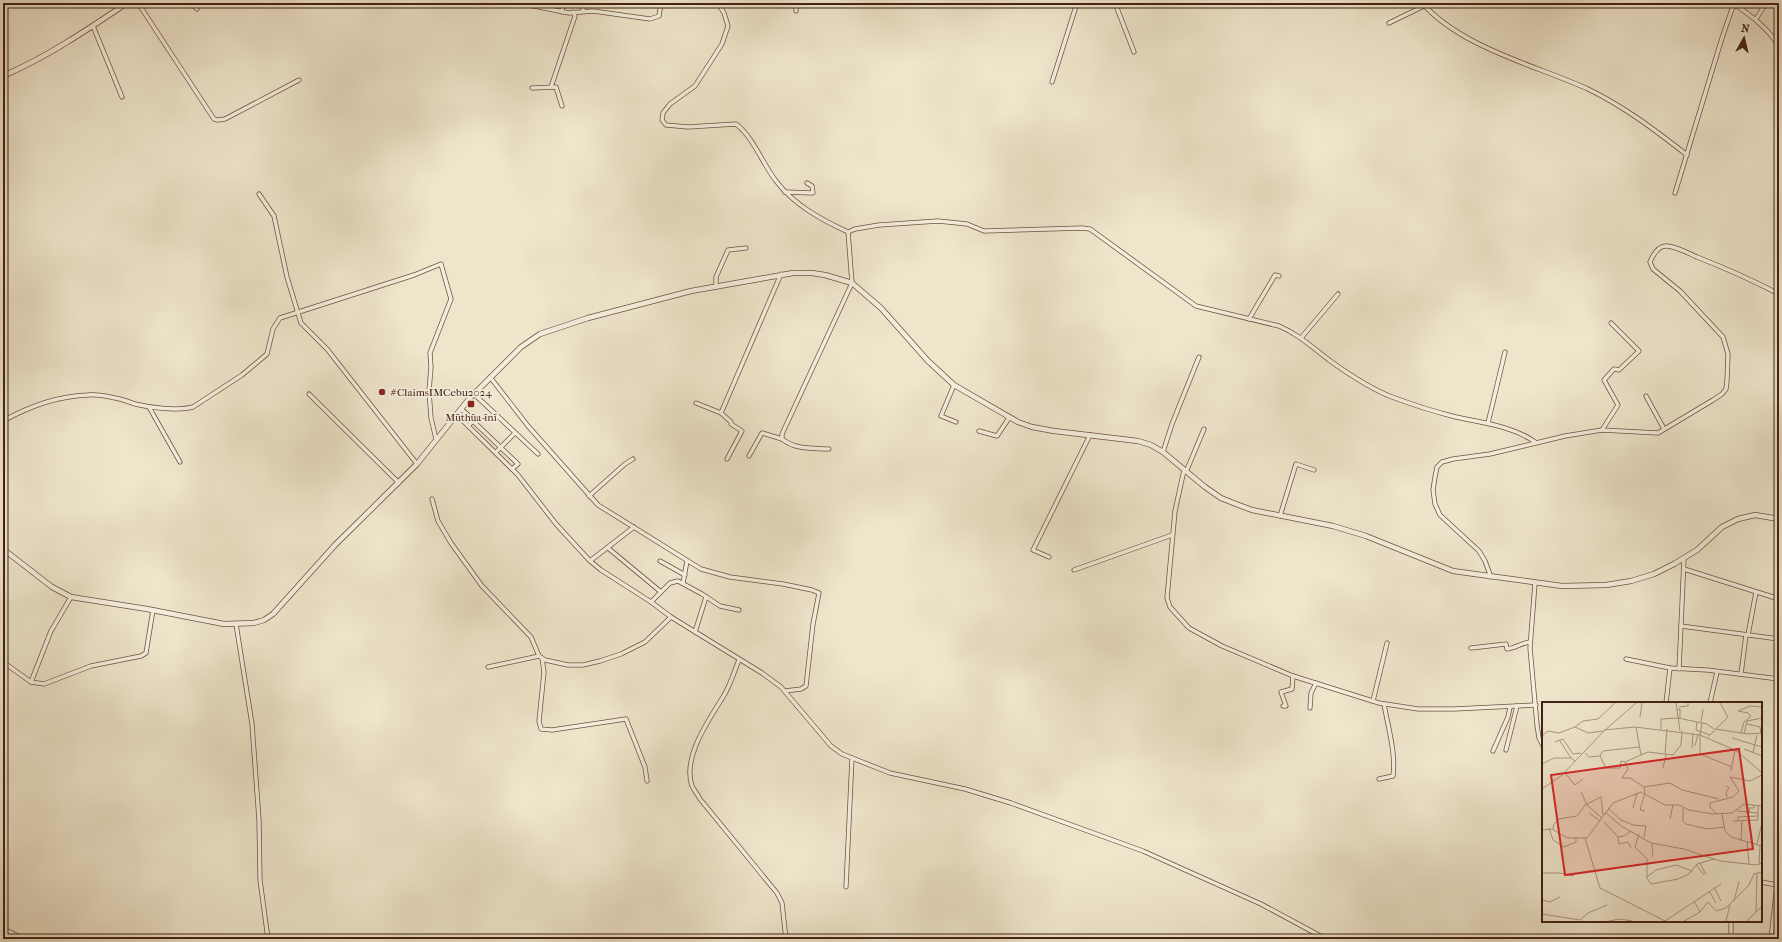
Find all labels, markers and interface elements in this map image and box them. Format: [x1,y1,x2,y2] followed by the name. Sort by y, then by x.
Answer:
[1724,18,1764,58] north arrow
[1740,22,1751,36] text: N
[390,386,492,399] place label: #ClaimsIMCebu2024
[377,387,387,397] marker: #ClaimsIMCebu2024
[466,399,476,409] marker: Mũthũa-ĩnĩ
[445,411,498,424] place label: Mũthũa-ĩnĩ
[1542,702,1762,922] inset map

